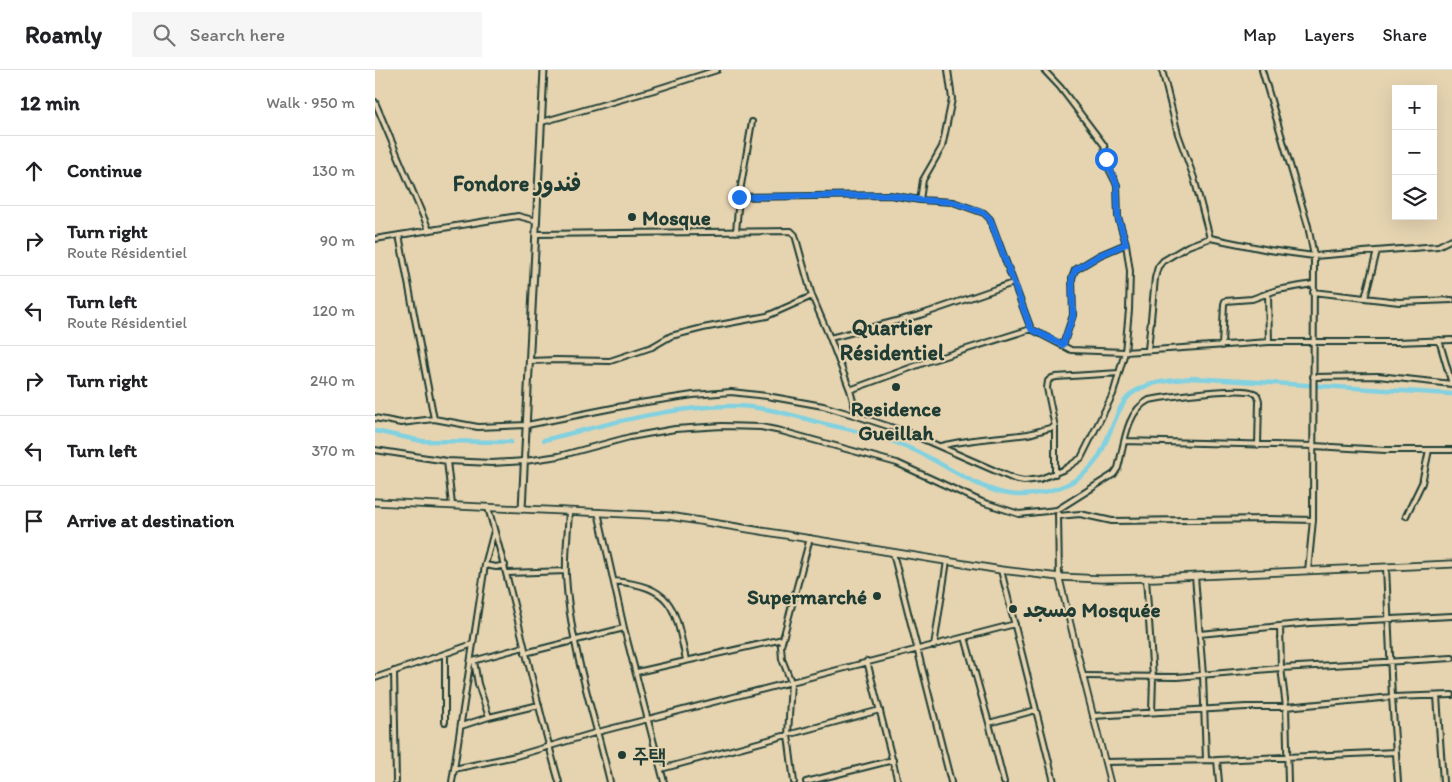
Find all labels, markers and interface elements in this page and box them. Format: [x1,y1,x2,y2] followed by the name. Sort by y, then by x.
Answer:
[132,12,482,57] search box
[25,20,102,49] text: Roamly
[150,21,178,49] icon: search
[190,23,285,46] text: Search here
[1243,24,1276,46] text: Map
[1304,24,1354,46] text: Layers
[1382,24,1427,46] text: Share
[1392,85,1437,220] map controls
[1392,85,1437,130] button: +
[20,90,80,115] text: 12 min
[266,93,355,112] text: Walk · 950 m
[1392,130,1437,175] button: −
[1095,148,1118,171] route start
[20,157,48,185] icon: ahead
[67,159,142,182] text: Continue
[312,161,355,180] text: 130 m
[453,170,581,198] district label: Fondore فندور
[1392,175,1437,220] button: layers
[728,186,751,209] route end
[642,205,711,231] place label: Mosque
[626,211,638,223] marker: Mosque
[67,220,148,243] text: Turn right
[20,227,48,255] icon: right
[320,231,355,250] text: 90 m
[67,243,187,262] text: Route Résidentiel
[67,290,137,313] text: Turn left
[20,297,48,325] icon: left
[312,301,355,320] text: 120 m
[67,313,187,332] text: Route Résidentiel
[840,314,945,366] district label: Quartier Résidentiel
[20,367,48,395] icon: right
[67,369,148,392] text: Turn right
[310,371,355,390] text: 240 m
[890,381,902,393] marker: Residence Gueillah
[851,396,941,445] place label: Residence Gueillah
[20,437,48,465] icon: left
[67,439,137,462] text: Turn left
[311,441,355,460] text: 370 m
[20,507,48,535] icon: arrive
[67,509,234,532] text: Arrive at destination
[747,584,867,610] place label: Supermarché
[871,590,883,602] marker: Supermarché
[1023,597,1161,623] place label: مسجد Mosquée
[1007,603,1019,615] marker: مسجد Mosquée
[632,743,666,768] place label: 주택
[616,749,628,761] marker: 주택

